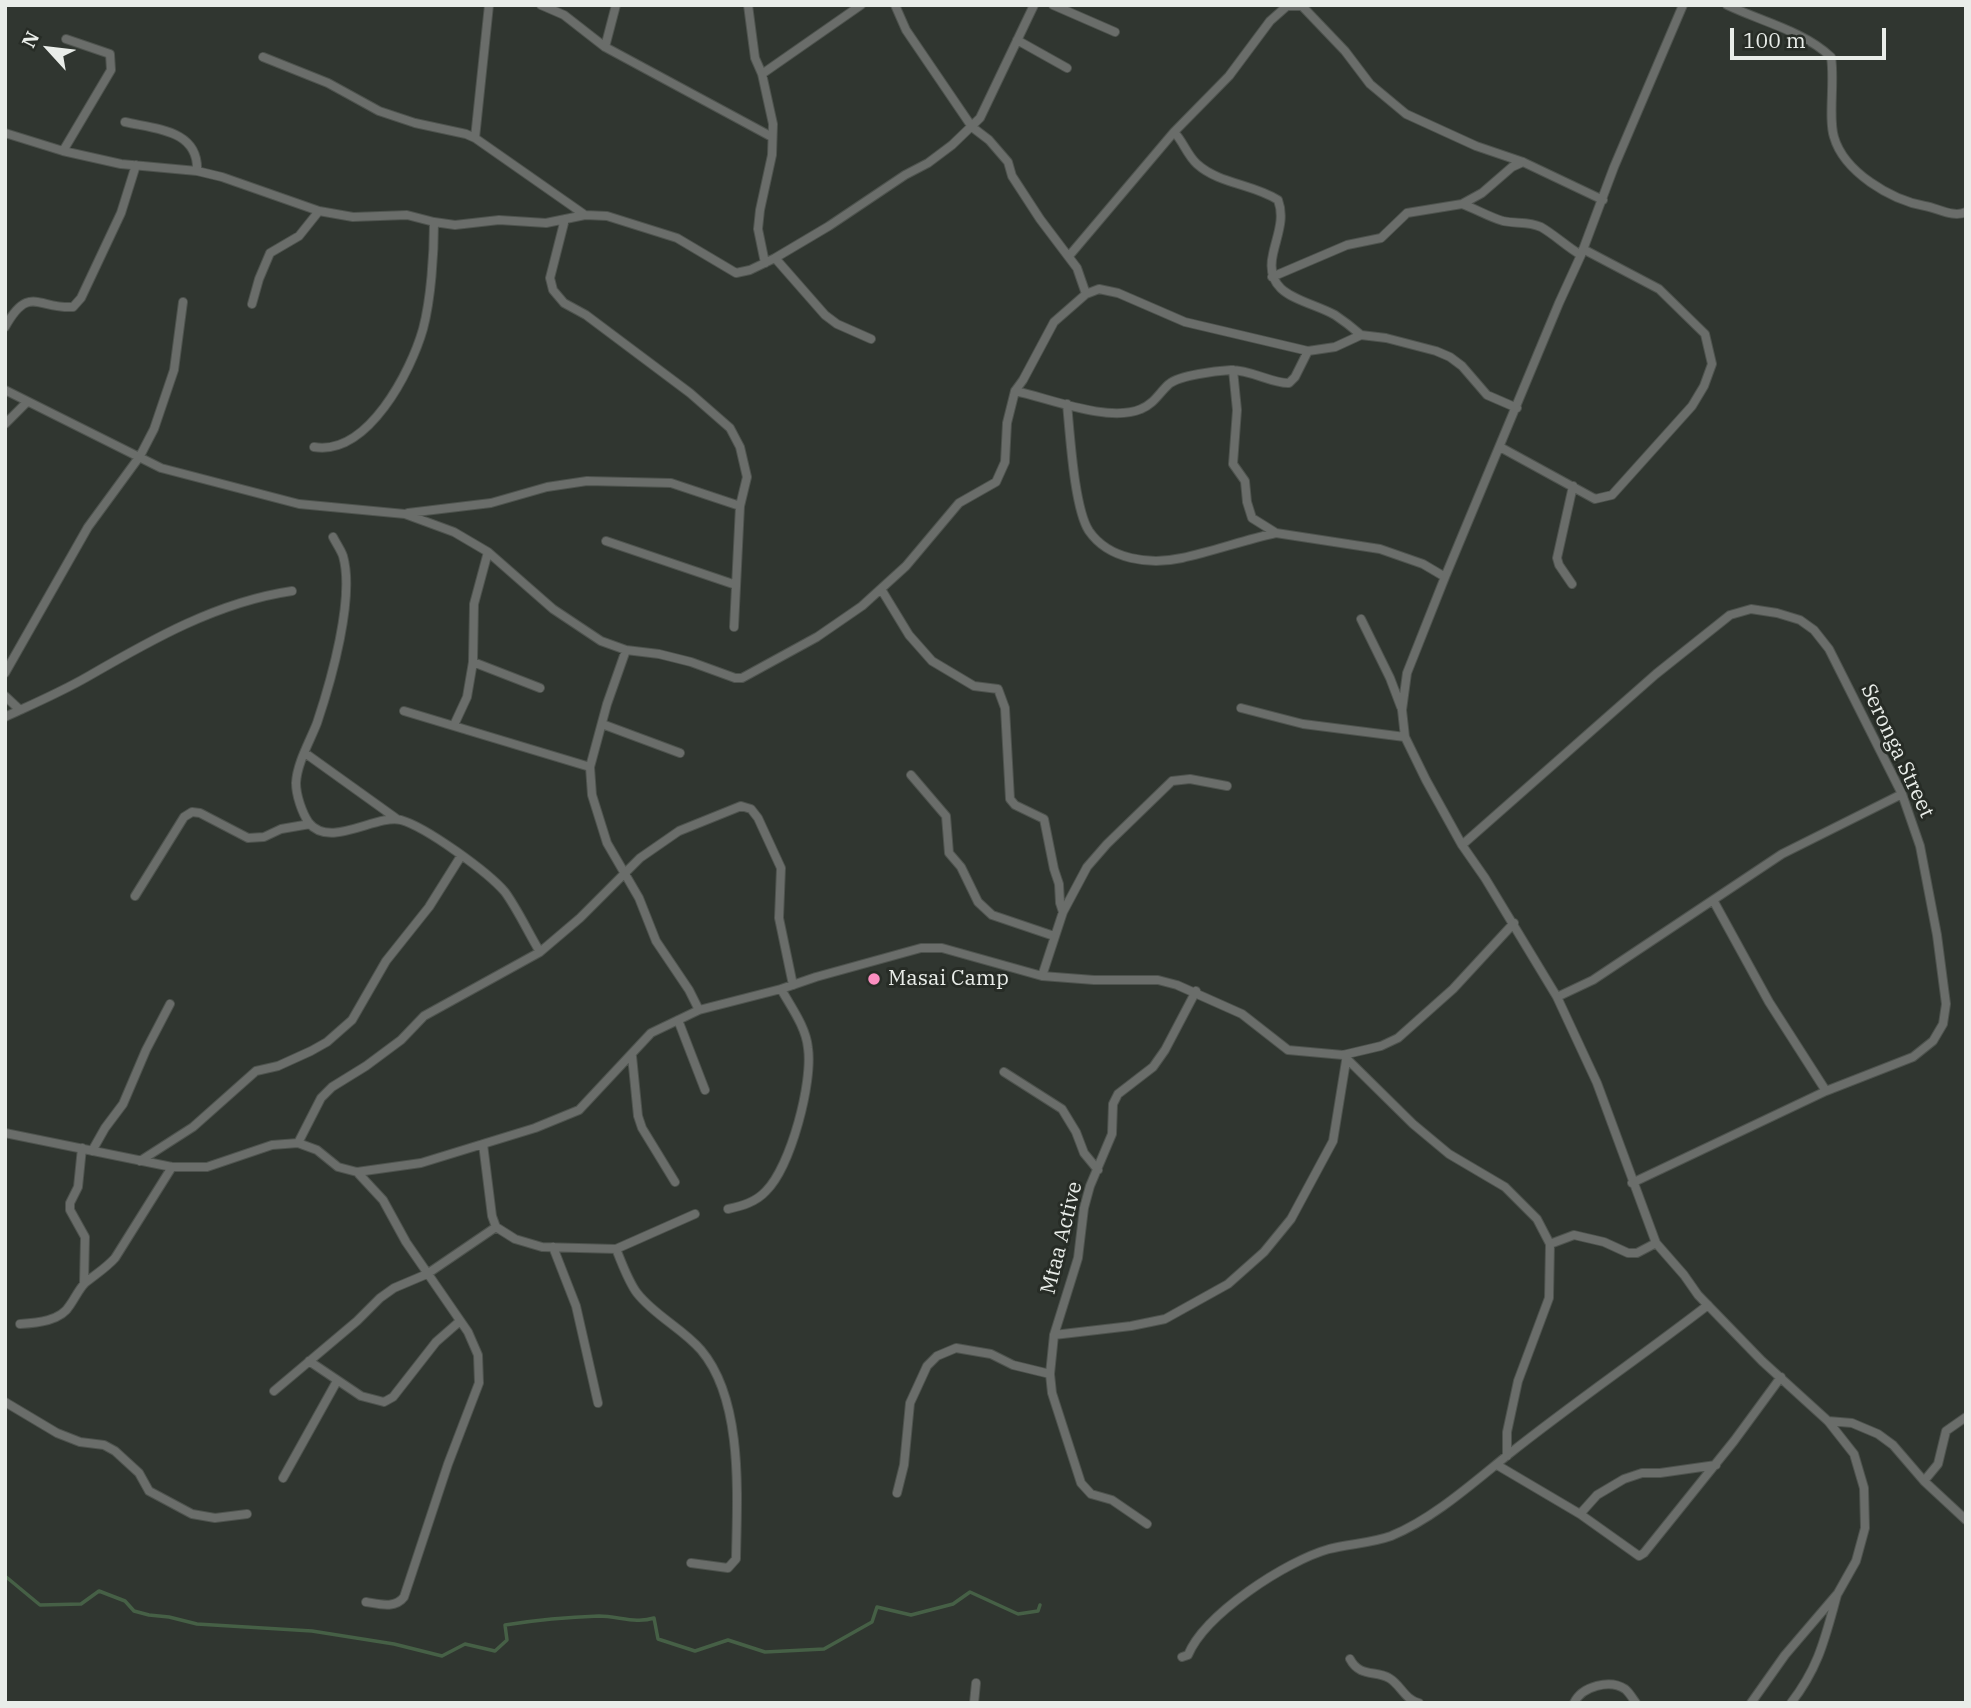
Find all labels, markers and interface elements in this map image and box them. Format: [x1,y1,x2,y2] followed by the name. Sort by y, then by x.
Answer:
[14,14,84,84] north arrow
[1733,14,1889,58] scale bar
[1743,26,1806,54] text: 100 m
[16,27,44,52] text: N
[1855,680,1939,822] street label: Seronga Street
[888,966,1009,992] place label: Masai Camp
[866,971,882,987] marker: Masai Camp
[1036,1179,1088,1297] street label: Mtaa Active

